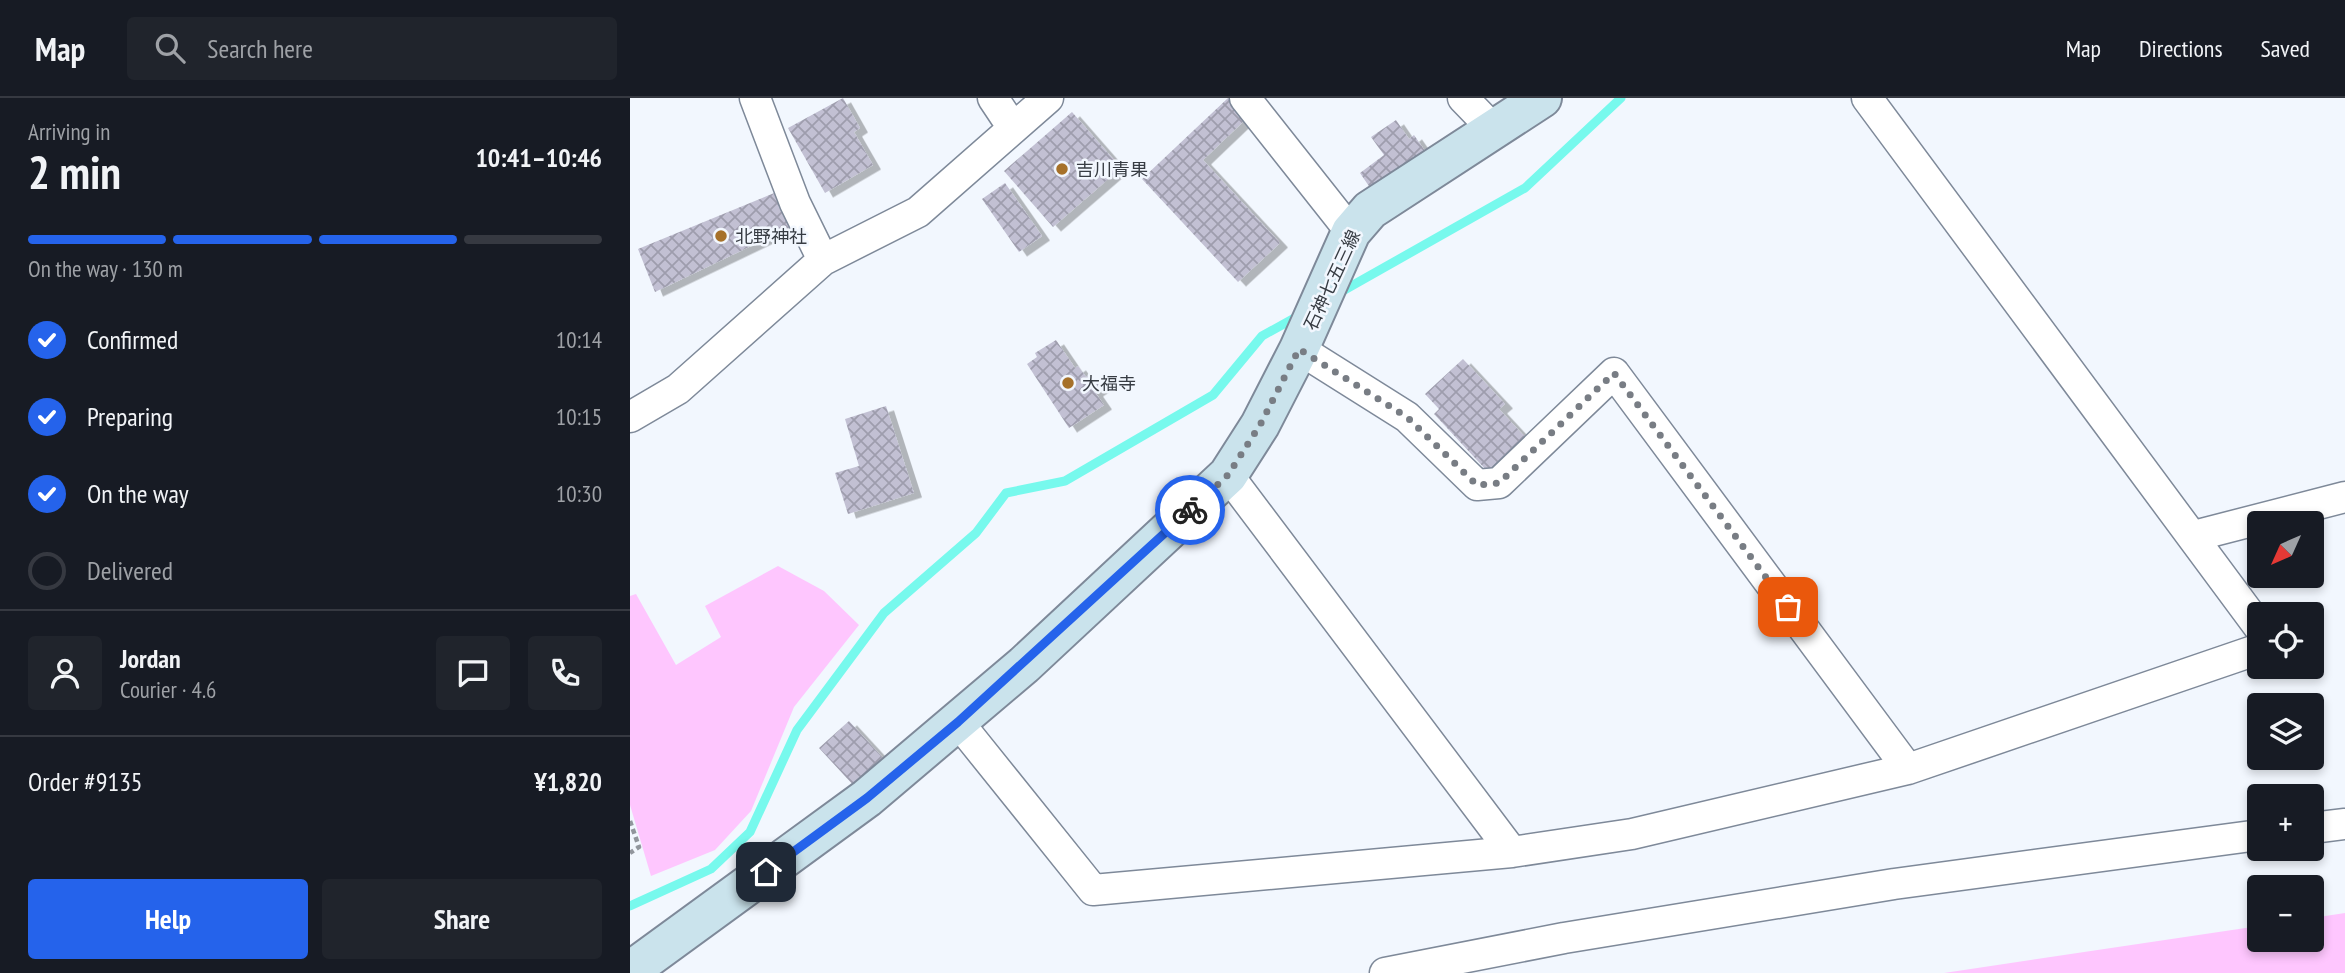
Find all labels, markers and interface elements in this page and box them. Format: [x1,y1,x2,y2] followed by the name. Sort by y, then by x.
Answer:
[127,17,617,80] search box
[35,27,85,70] text: Map
[151,29,189,67] icon: search
[207,32,313,65] text: Search here
[2066,33,2101,64] text: Map
[2139,33,2223,64] text: Directions
[2261,33,2310,64] text: Saved
[28,117,110,146] text: Arriving in
[475,141,602,174] text: 10:41–10:46
[28,142,121,202] text: 2 min
[1076,158,1148,181] place label: 吉川青果
[1054,161,1070,177] marker: 吉川青果
[735,225,807,248] place label: 北野神社
[1299,226,1365,334] street label: 石神七五三線
[713,228,729,244] marker: 北野神社
[28,254,183,283] text: On the way · 130 m
[28,321,66,359] icon: check
[87,323,178,356] text: Confirmed
[556,325,602,354] text: 10:14
[1082,372,1136,395] place label: 大福寺
[1060,375,1076,391] marker: 大福寺
[28,398,66,436] icon: check
[87,400,173,433] text: Preparing
[556,402,602,431] text: 10:15
[28,475,66,513] icon: check
[1155,475,1225,545] courier
[87,477,189,510] text: On the way
[556,479,602,508] text: 10:30
[1171,491,1209,529] icon: bike
[2247,511,2324,588] north arrow
[2247,511,2324,952] map controls
[87,554,173,587] text: Delivered
[1758,577,1818,637] pin
[1769,588,1807,626] icon: bag
[2247,602,2324,679] button: locate
[28,636,102,710] button: person
[436,636,510,710] button: chat
[528,636,602,710] button: phone
[120,642,181,675] text: Jordan
[120,675,216,704] text: Courier · 4.6
[2247,693,2324,770] button: layers
[28,765,143,798] text: Order #9135
[534,765,602,798] text: ¥1,820
[2247,784,2324,861] button: +
[736,842,796,902] pin
[747,853,785,891] icon: home
[2247,875,2324,952] button: −
[28,879,308,959] button: Help
[322,879,602,959] button: Share

